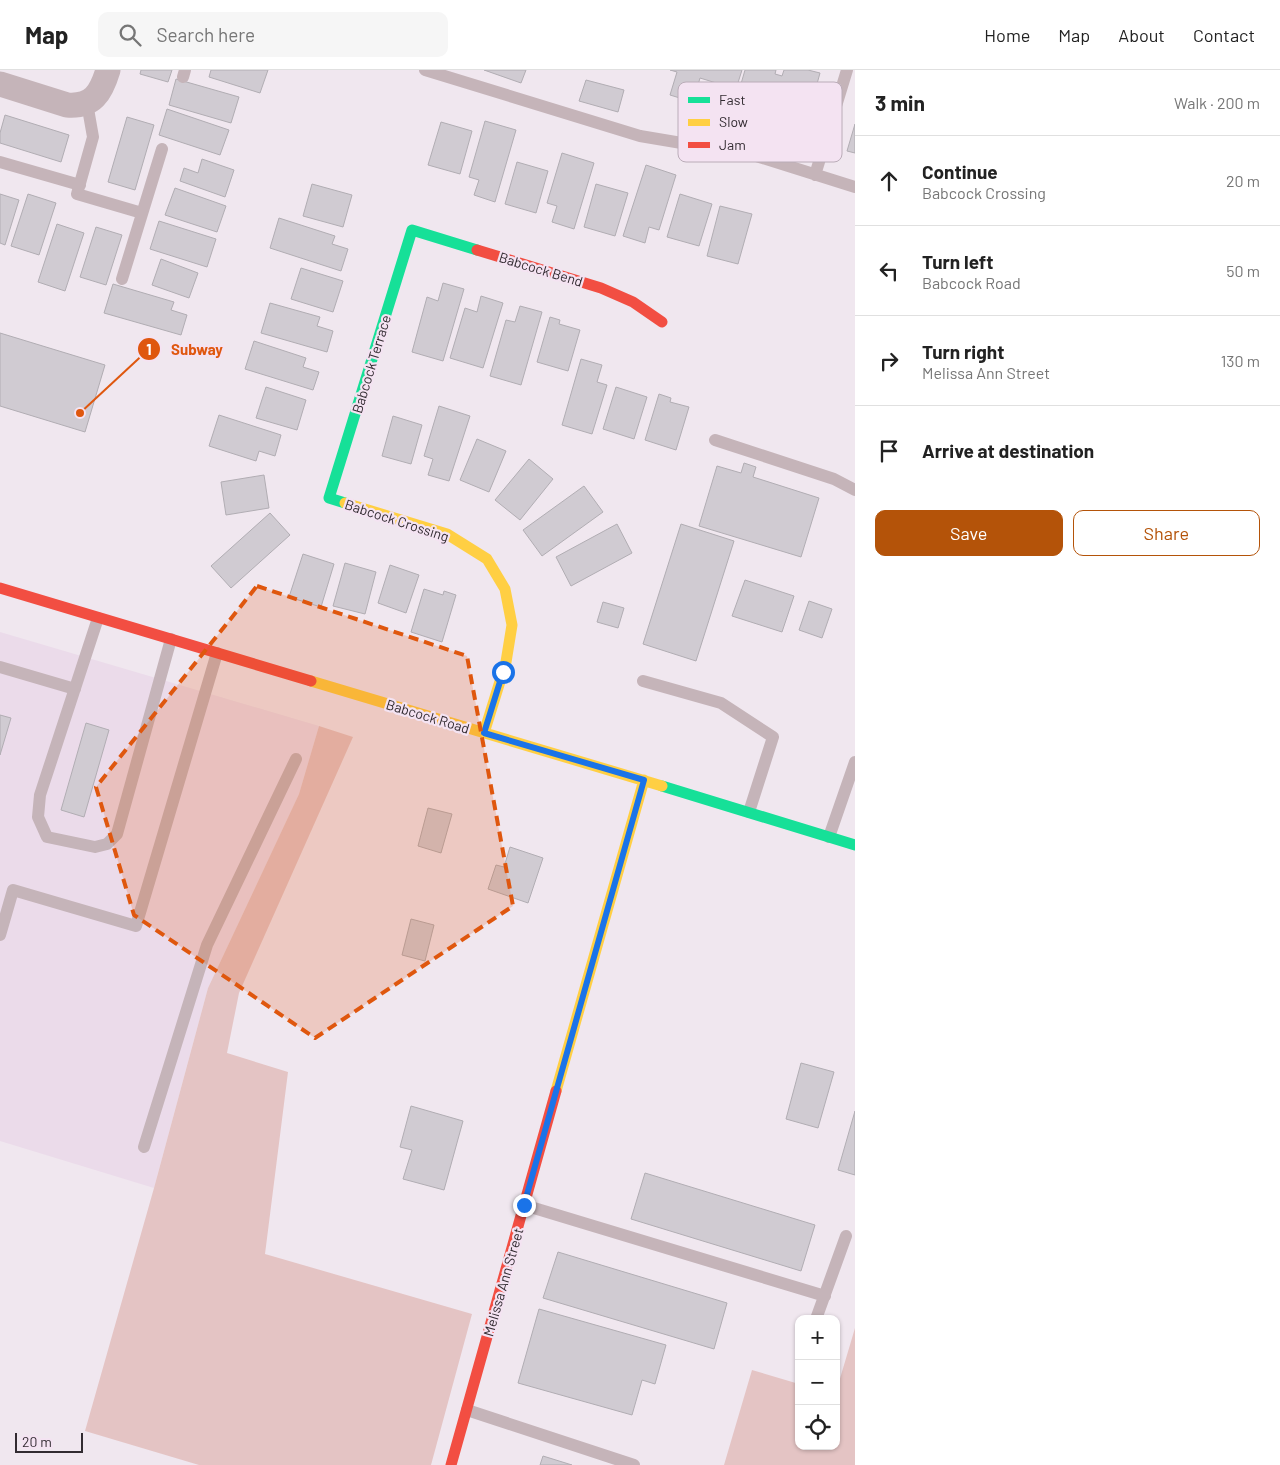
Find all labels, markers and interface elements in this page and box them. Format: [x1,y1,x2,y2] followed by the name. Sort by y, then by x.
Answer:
[98,12,448,57] search box
[25,20,68,49] text: Map
[116,21,144,49] icon: search
[156,23,255,46] text: Search here
[984,24,1030,46] text: Home
[1058,24,1090,46] text: Map
[1118,24,1165,46] text: About
[1193,24,1255,46] text: Contact
[678,82,842,162] legend
[875,90,925,115] text: 3 min
[719,91,745,108] text: Fast
[1174,93,1260,112] text: Walk · 200 m
[719,113,748,130] text: Slow
[719,136,746,153] text: Jam
[922,160,998,183] text: Continue
[875,167,903,195] icon: ahead
[1226,171,1260,190] text: 20 m
[922,183,1046,202] text: Babcock Crossing
[497,248,585,290] street label: Babcock Bend
[922,250,993,273] text: Turn left
[875,257,903,285] icon: left
[1226,261,1260,280] text: 50 m
[922,273,1021,292] text: Babcock Road
[348,313,394,415] street label: Babcock Terrace
[136,334,233,364] callout: Subway
[146,340,152,358] text: 1
[171,340,223,358] text: Subway
[922,340,1004,363] text: Turn right
[875,347,903,375] icon: right
[1221,351,1260,370] text: 130 m
[922,363,1050,382] text: Melissa Ann Street
[875,437,903,465] icon: arrive
[922,439,1094,462] text: Arrive at destination
[343,495,451,545] street label: Babcock Crossing
[875,510,1063,556] button: Save
[1073,510,1260,556] button: Share
[492,661,515,684] route start
[384,695,472,737] street label: Babcock Road
[513,1194,536,1217] route end
[479,1226,527,1338] street label: Melissa Ann Street
[795,1315,840,1450] map controls
[795,1315,840,1360] button: +
[795,1360,840,1405] button: −
[795,1405,840,1450] button: locate
[15,1430,82,1453] scale bar
[22,1433,52,1450] text: 20 m

